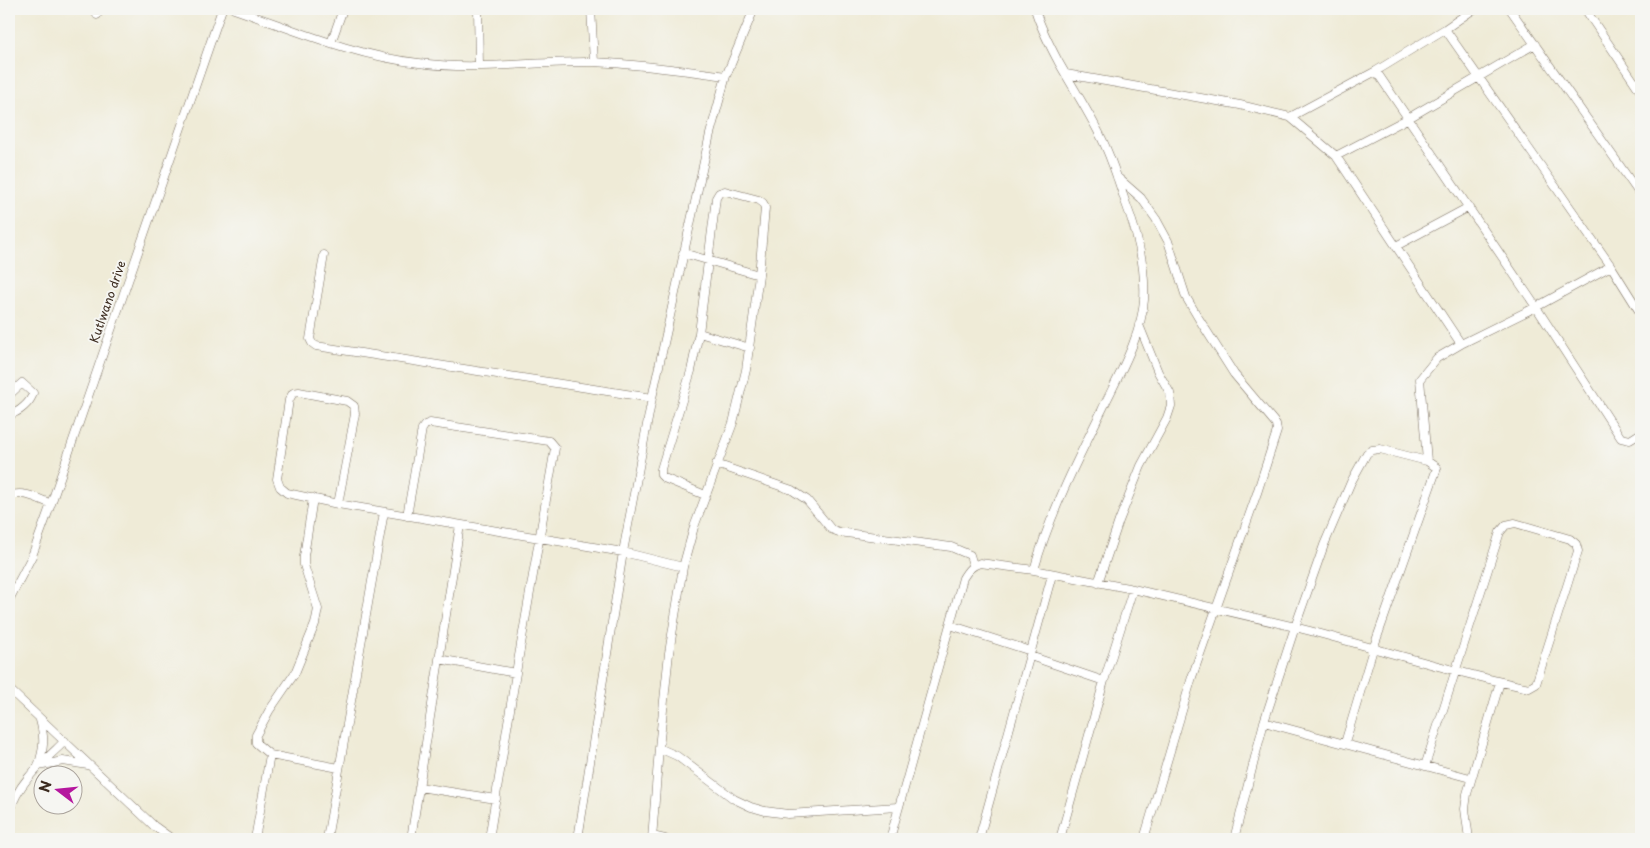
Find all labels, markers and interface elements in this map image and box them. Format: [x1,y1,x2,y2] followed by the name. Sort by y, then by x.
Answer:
[85,258,130,345] street label: Kutlwano drive
[32,766,82,816] north arrow
[33,778,57,795] text: N

